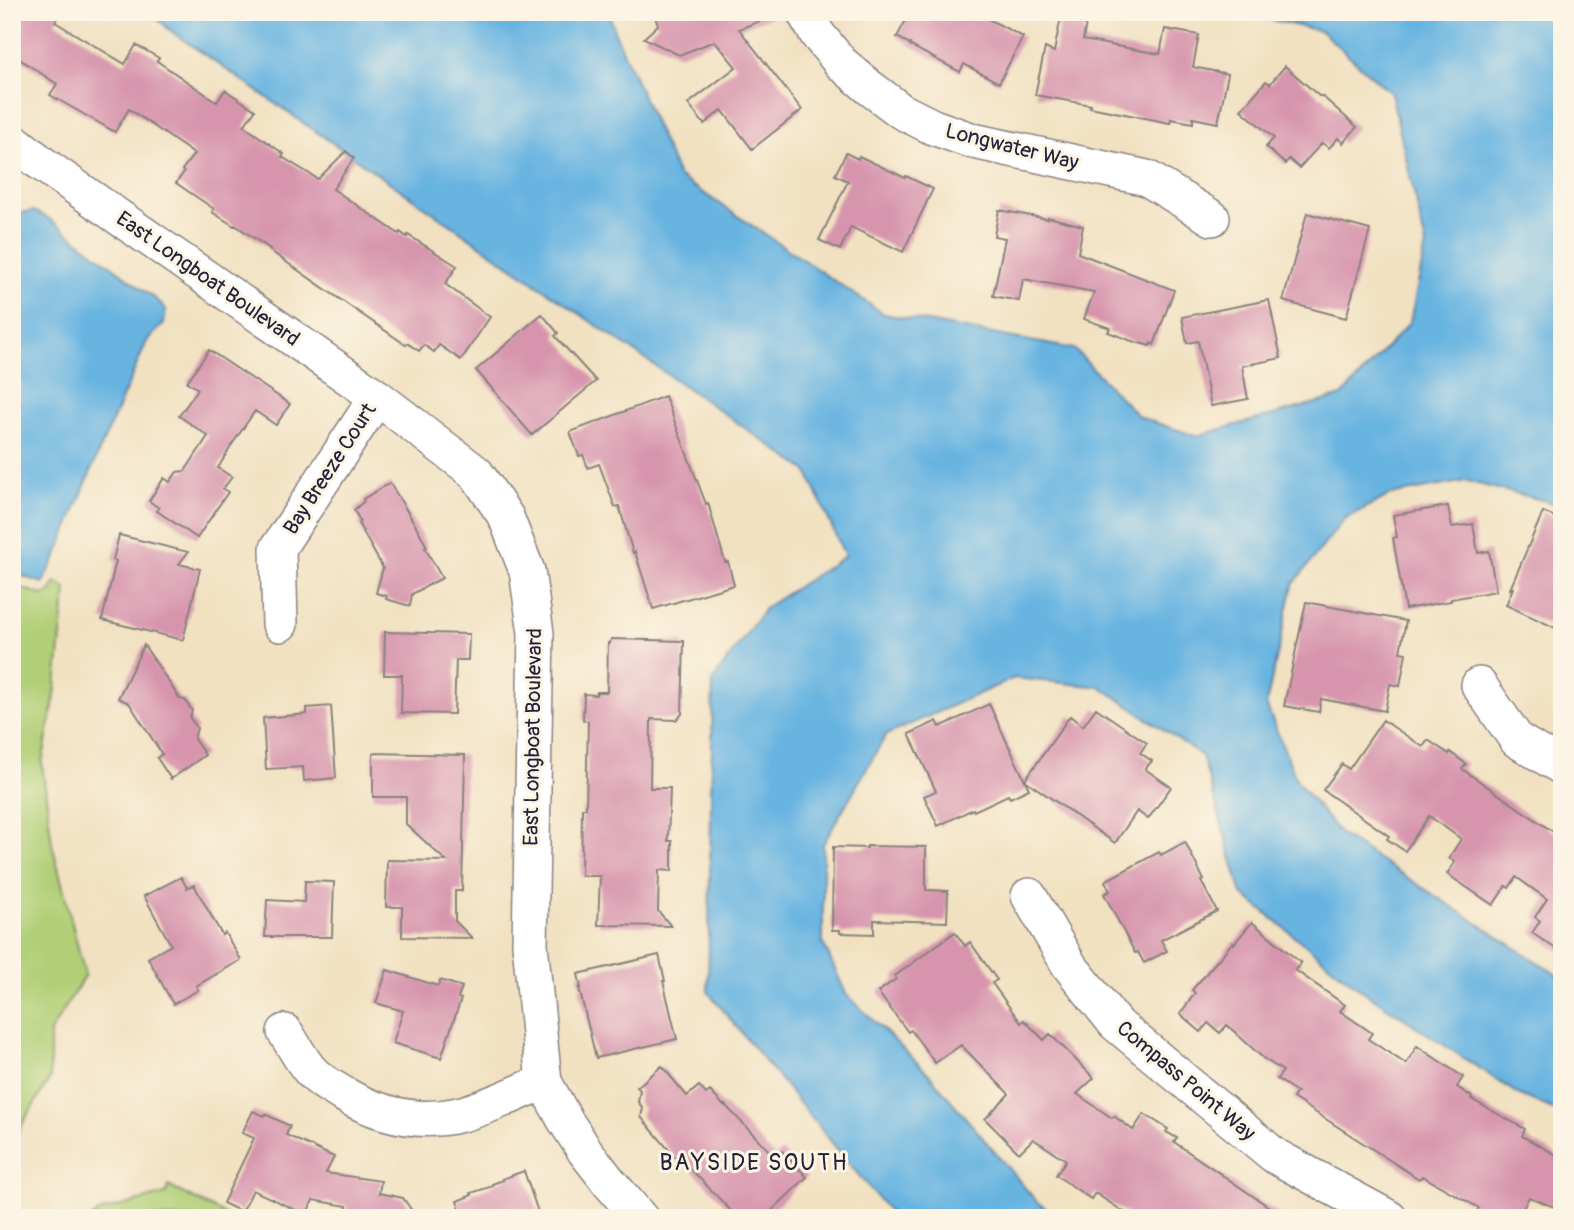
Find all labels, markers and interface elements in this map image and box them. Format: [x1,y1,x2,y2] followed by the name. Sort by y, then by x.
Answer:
[943,117,1081,177] street label: Longwater Way
[111,205,305,353] street label: East Longboat Boulevard
[277,398,383,540] street label: Bay Breeze Court
[518,628,548,846] street label: East Longboat Boulevard
[1111,1015,1261,1147] street label: Compass Point Way
[659,1148,849,1177] district label: BAYSIDE SOUTH

